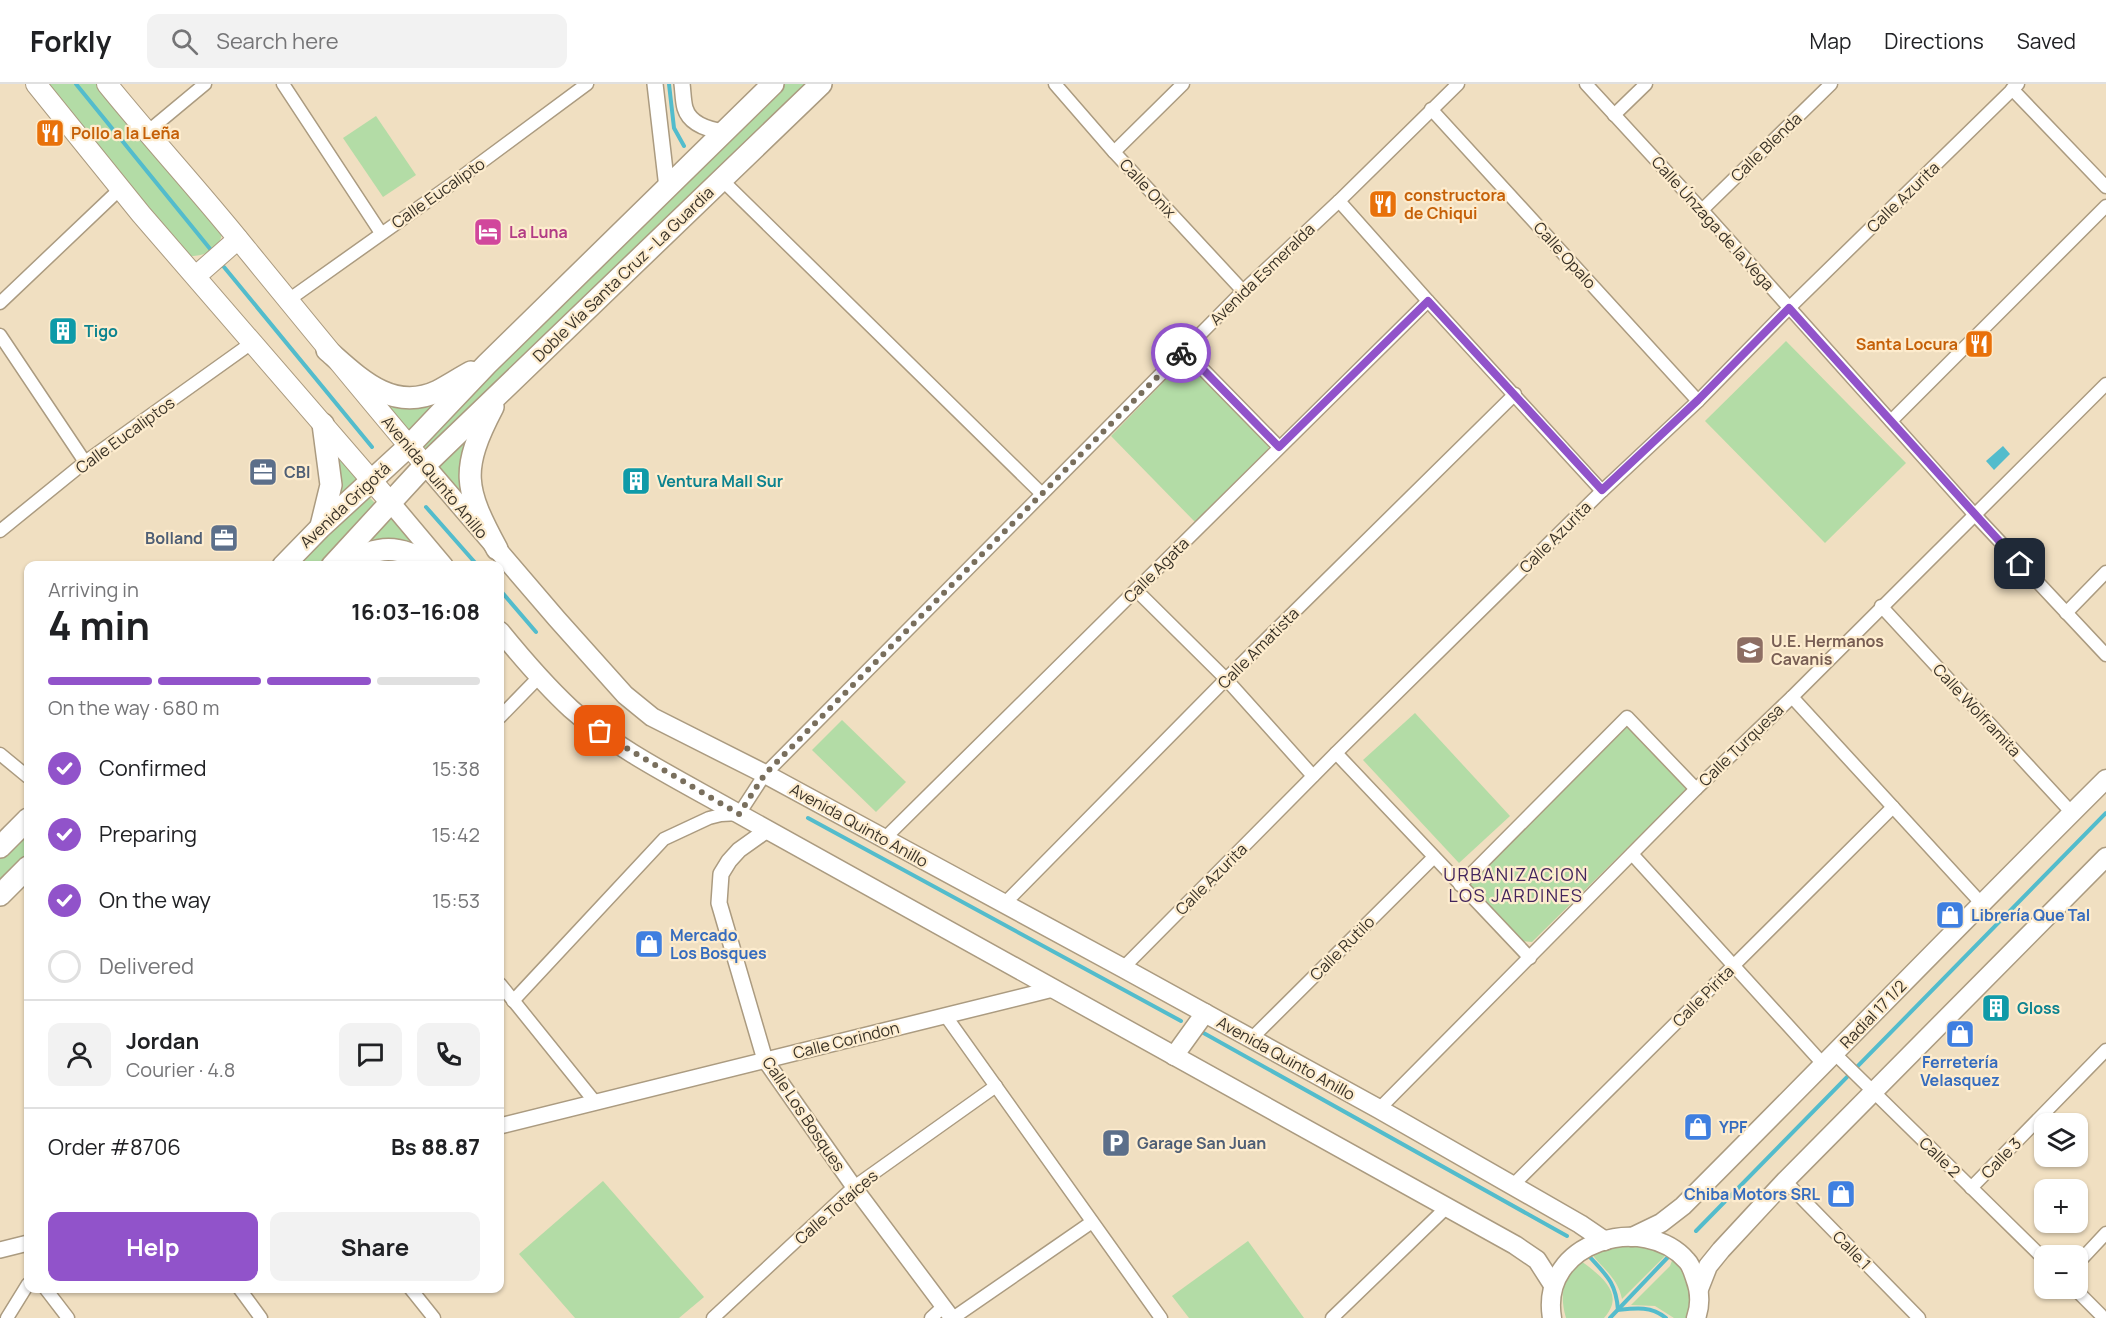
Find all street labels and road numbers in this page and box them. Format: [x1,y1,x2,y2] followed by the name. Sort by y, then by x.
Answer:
[1726,108,1806,186] street label: Calle Blenda
[1647,151,1779,295] street label: Calle Únzaga de la Vega
[387,153,489,233] street label: Calle Eucalipto
[1115,154,1182,223] street label: Calle Onix
[1862,157,1944,237] street label: Calle Azurita
[528,181,718,367] street label: Doble Vía Santa Cruz - La Guardia
[1529,217,1601,293] street label: Calle Opalo
[1205,218,1319,330] street label: Avenida Esmeralda
[71,392,179,478] street label: Calle Eucaliptos
[377,411,493,543] street label: Avenida Quinto Anillo
[295,457,395,553] street label: Avenida Grigotá
[1514,496,1596,578] street label: Calle Azurita
[1118,532,1194,608] street label: Calle Agata
[1212,602,1304,694] street label: Calle Amatista
[1928,659,2026,761] street label: Calle Wolframita
[1694,699,1788,791] street label: Calle Turquesa
[786,778,932,872] street label: Avenida Quinto Anillo
[1170,838,1252,920] street label: Calle Azurita
[1305,911,1379,985] street label: Calle Rutilo
[1667,960,1739,1032] street label: Calle Pirita
[1835,975,1911,1053] street label: Radial 17 1/2
[1213,1011,1359,1105] street label: Avenida Quinto Anillo
[791,1016,901,1064] street label: Calle Corindon
[757,1052,851,1176] street label: Calle Los Bosques
[1915,1132,1965,1182] street label: Calle 2
[1976,1133,2026,1183] street label: Calle 3
[790,1165,882,1249] street label: Calle Totaíces
[1828,1226,1876,1274] street label: Calle 1

